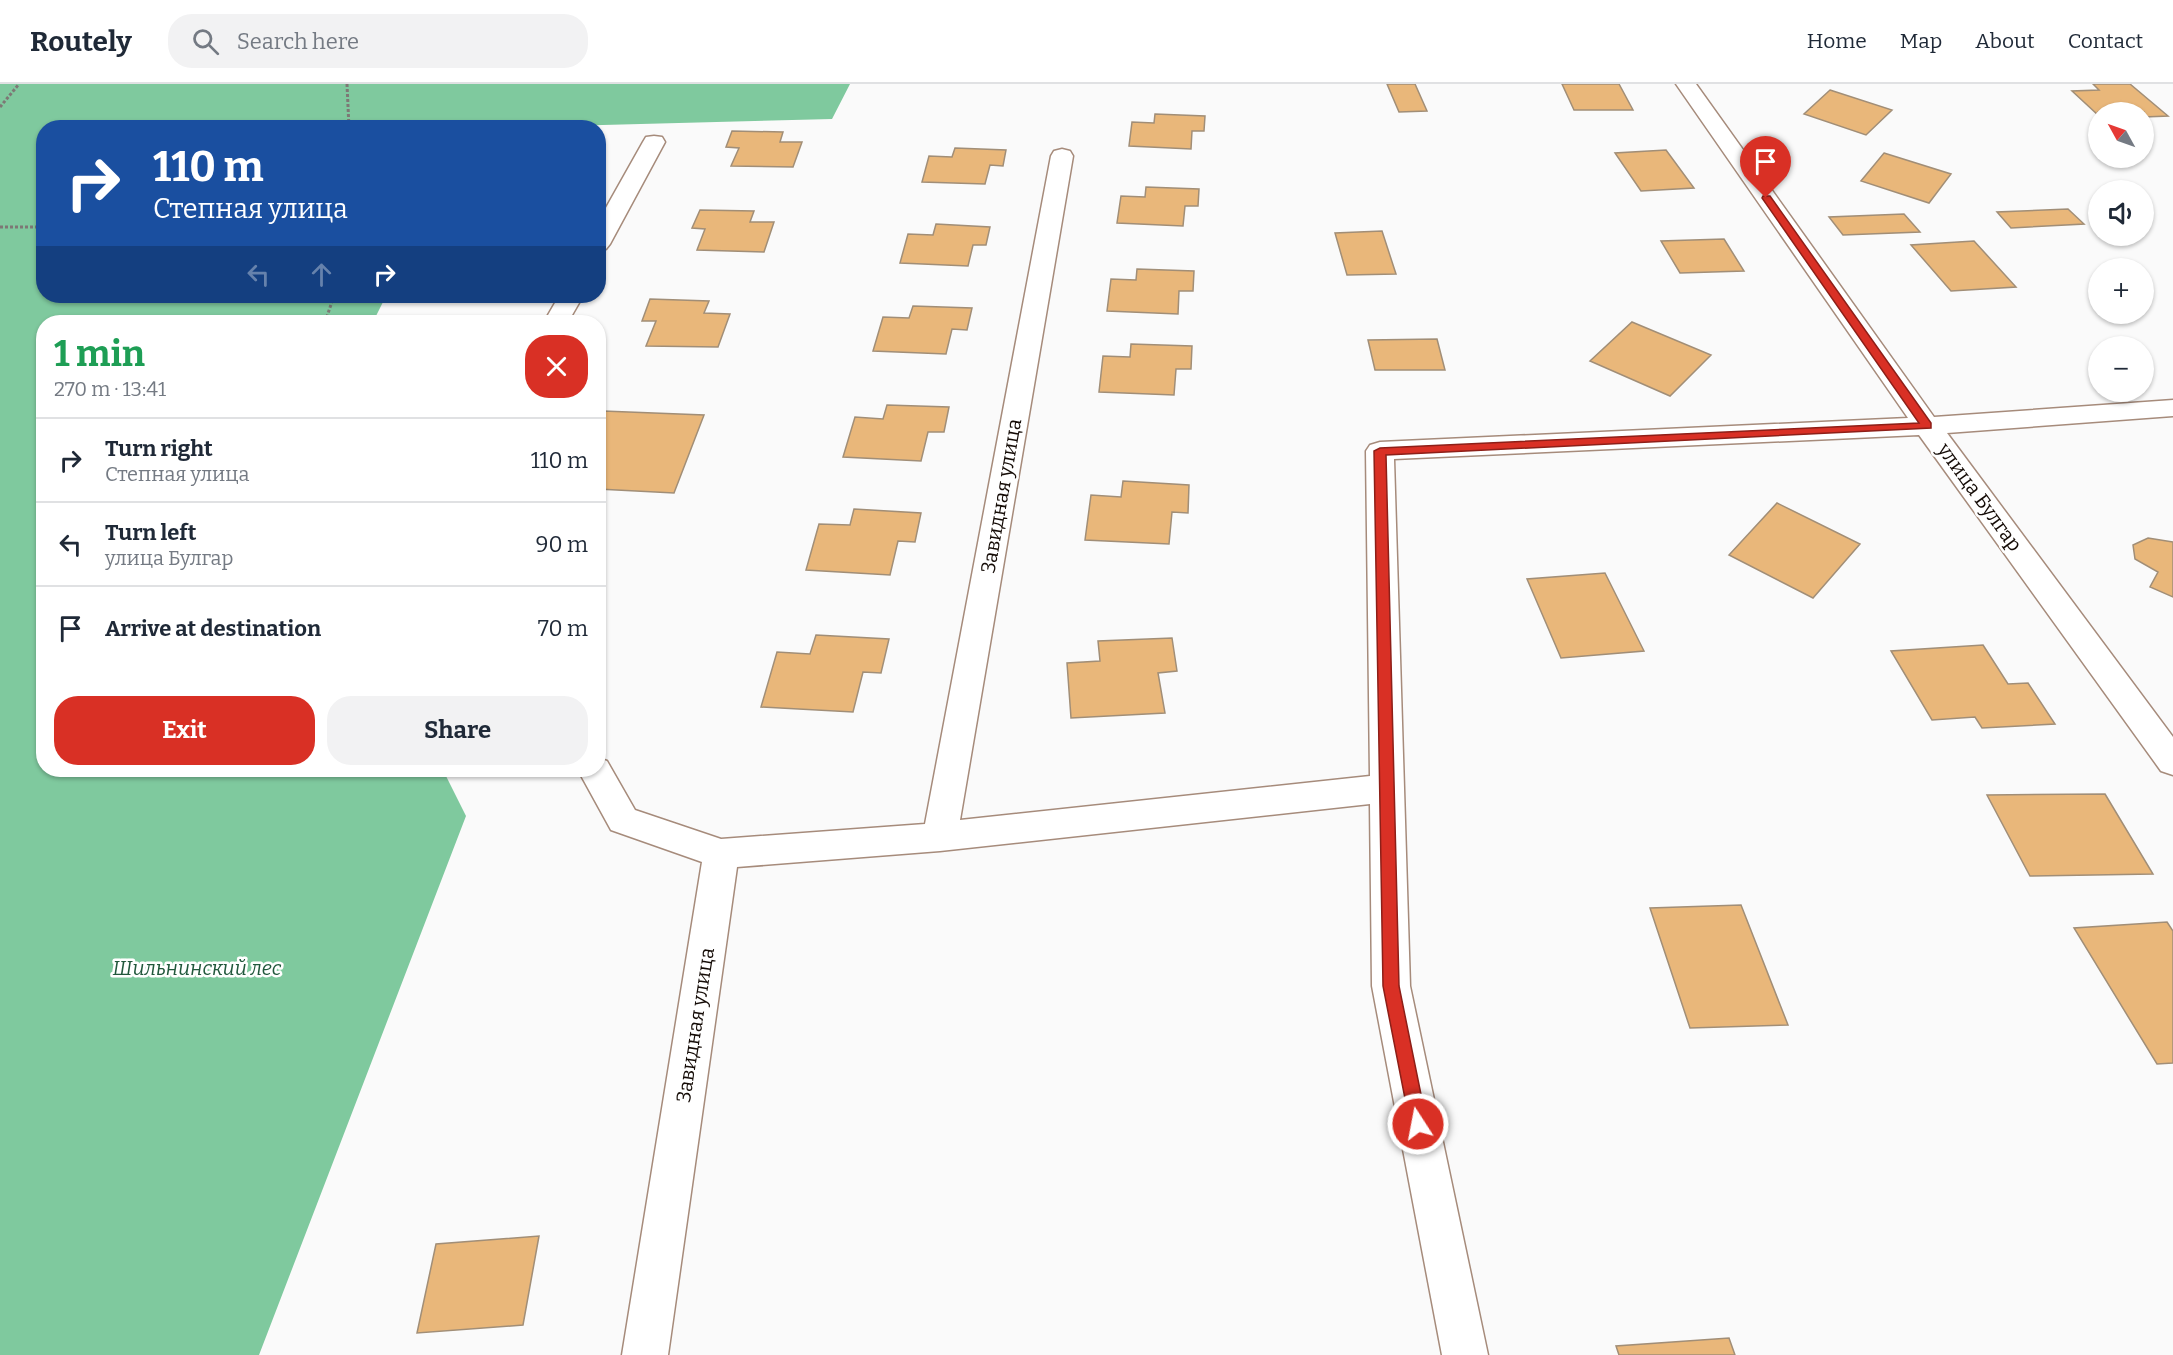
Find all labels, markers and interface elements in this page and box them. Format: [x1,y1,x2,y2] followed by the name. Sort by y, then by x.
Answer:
[168,14,588,68] search box
[30,25,132,58] text: Routely
[189,25,222,58] icon: search
[237,28,359,55] text: Search here
[1807,28,1867,54] text: Home
[1900,28,1942,54] text: Map
[1975,28,2035,54] text: About
[2068,28,2143,54] text: Contact
[2088,102,2154,168] north arrow
[2088,102,2154,402] map controls
[1740,136,1791,198] pin
[153,142,264,192] text: 110 m
[54,144,132,222] icon: right
[1749,145,1782,178] icon: arrive
[2088,180,2154,246] button: sound
[153,193,348,225] text: Степная улица
[242,258,275,291] icon: left
[305,258,338,291] icon: ahead
[368,258,401,291] icon: right
[2088,258,2154,324] button: +
[54,332,145,376] text: 1 min
[525,335,588,398] button: close
[2088,336,2154,402] button: −
[54,377,166,401] text: 270 m · 13:41
[976,417,1026,575] street label: Завидная улица
[105,435,213,462] text: Turn right
[1932,437,2027,556] street label: улица Булгар
[54,444,87,477] icon: right
[531,447,588,474] text: 110 m
[105,462,249,486] text: Степная улица
[105,519,197,546] text: Turn left
[54,528,87,561] icon: left
[536,531,588,558] text: 90 m
[105,546,233,570] text: улица Булгар
[54,612,87,645] icon: arrive
[105,615,321,642] text: Arrive at destination
[538,615,588,642] text: 70 m
[54,696,315,765] button: Exit
[327,696,588,765] button: Share
[671,946,719,1104] street label: Завидная улица
[113,956,282,980] park label: Шильнинский лес
[1386,1092,1450,1156] position arrow

